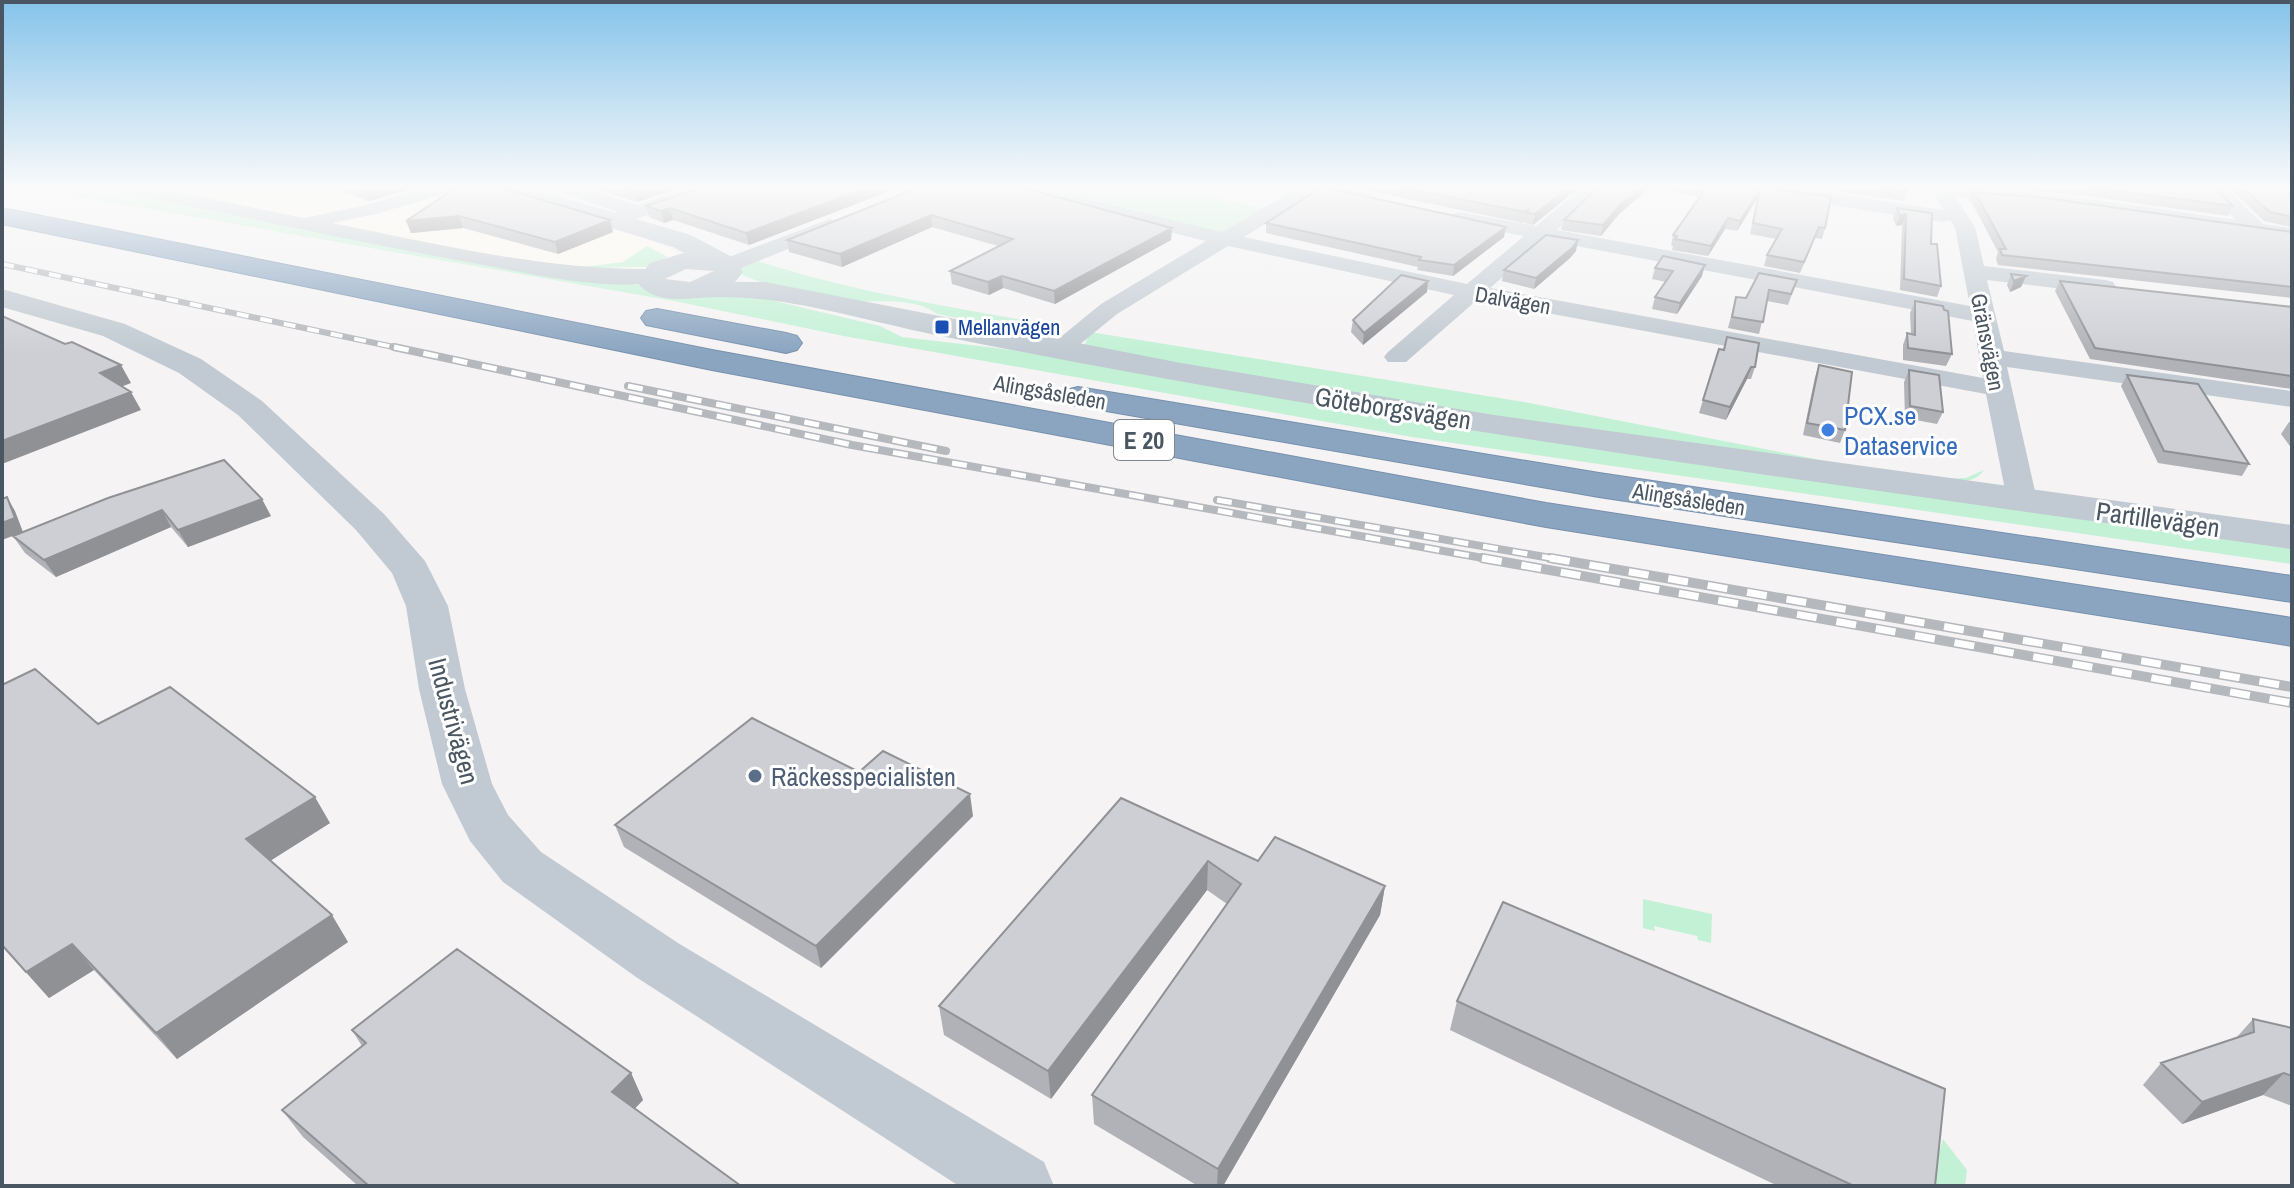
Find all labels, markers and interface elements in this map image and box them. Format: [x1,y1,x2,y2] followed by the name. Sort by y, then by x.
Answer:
[1473,279,1553,321] street label: Dalvägen
[1964,291,2012,393] street label: Gränsvägen
[958,312,1060,342] place label: Mellanvägen
[933,318,951,336] marker: Mellanvägen
[991,367,1108,417] street label: Alingsåsleden
[1312,378,1474,438] street label: Göteborgsvägen
[1844,398,1958,463] place label: PCX.se Dataservice
[1114,420,1174,460] road number: E 20
[1819,421,1837,439] marker: PCX.se Dataservice
[1630,475,1747,523] street label: Alingsåsleden
[2094,493,2222,545] street label: Partillevägen
[420,654,488,788] street label: Industrivägen
[771,759,956,794] place label: Räckesspecialisten
[746,767,764,785] marker: Räckesspecialisten

